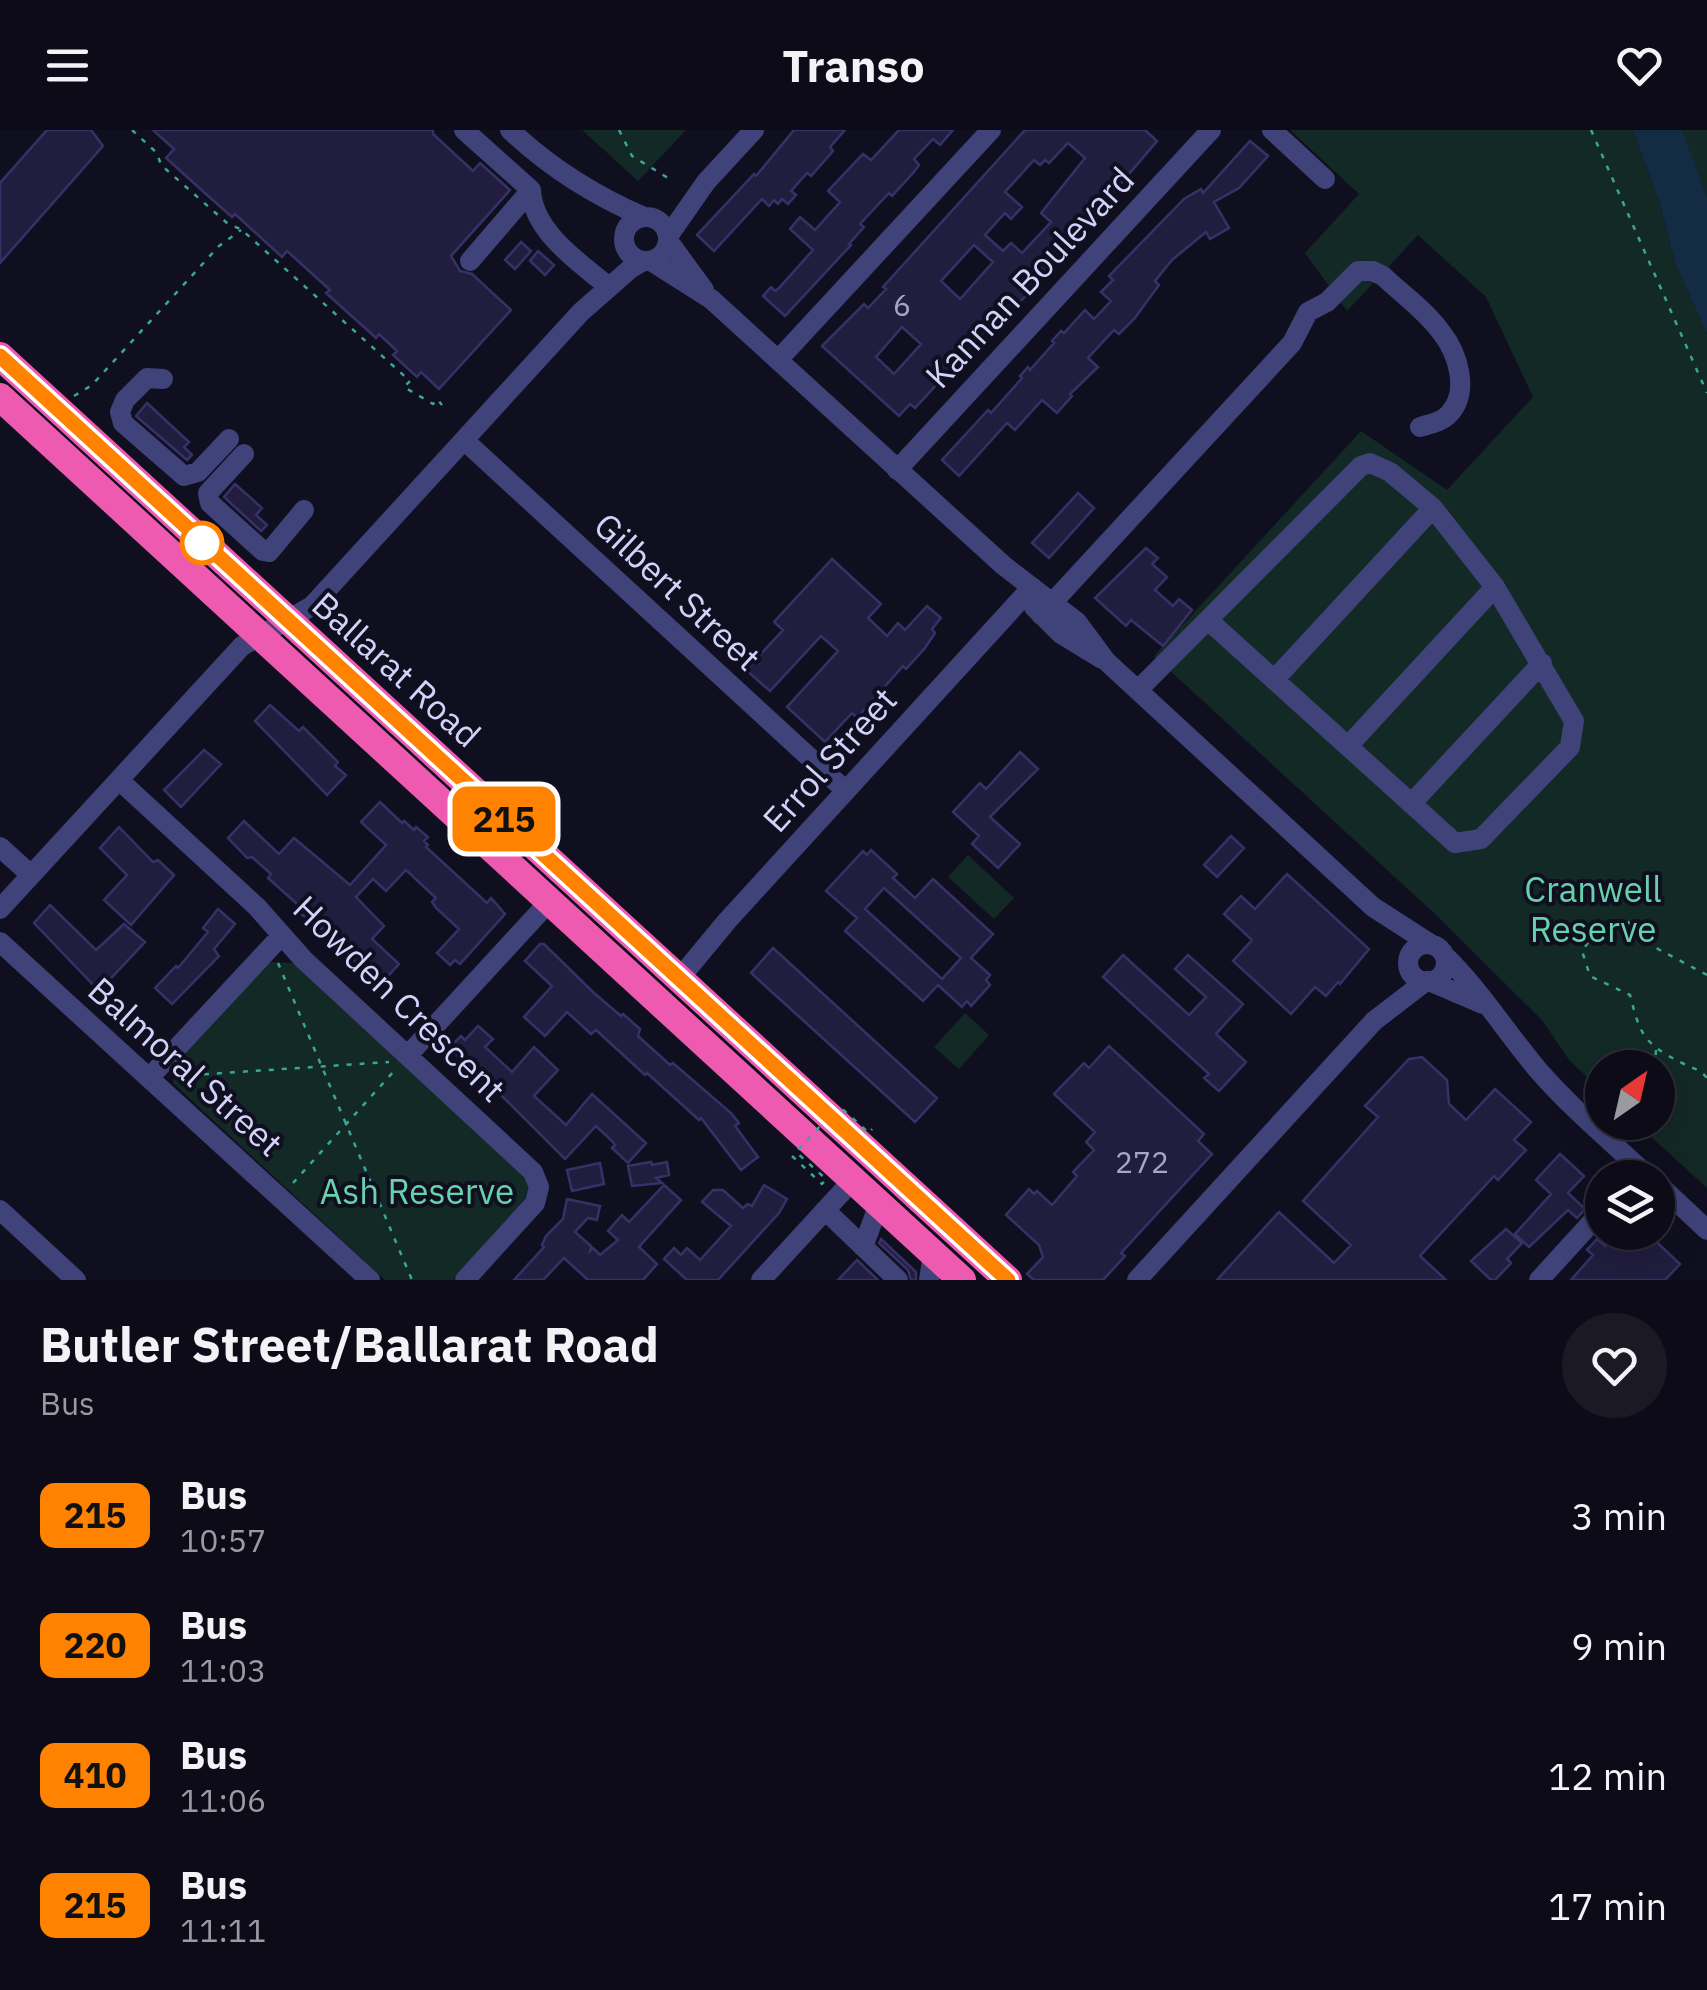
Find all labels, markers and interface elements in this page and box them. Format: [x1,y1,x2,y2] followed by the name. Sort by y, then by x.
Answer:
[782,36,925,94] text: Transo
[40,38,95,93] icon: menu
[1612,38,1667,93] icon: heart
[915,157,1144,398] street label: Kannan Boulevard
[893,285,911,324] house number: 6
[585,502,771,680] street label: Gilbert Street
[181,522,223,564] unlabelled marker
[303,581,491,757] street label: Ballarat Road
[752,677,906,841] street label: Errol Street
[446,786,562,852] line badge: 215
[472,796,536,842] text: 215
[1524,866,1662,952] park label: Cranwell Reserve
[284,885,516,1111] street label: Howden Crescent
[79,967,293,1166] street label: Balmoral Street
[1585,1050,1675,1140] north arrow
[1585,1050,1675,1250] map controls
[1115,1142,1169,1181] house number: 272
[1585,1160,1675,1250] button: layers
[320,1168,514,1214] park label: Ash Reserve
[40,1313,659,1375] text: Butler Street/Ballarat Road
[1562,1313,1667,1418] button: heart
[40,1382,95,1424] text: Bus
[180,1470,247,1519] text: Bus
[1571,1491,1667,1540] text: 3 min
[63,1492,127,1538] text: 215
[180,1519,266,1561] text: 10:57
[180,1600,247,1649] text: Bus
[1571,1621,1667,1670] text: 9 min
[63,1622,127,1668] text: 220
[180,1649,266,1691] text: 11:03
[180,1730,247,1779] text: Bus
[1548,1751,1667,1800] text: 12 min
[63,1752,127,1798] text: 410
[180,1779,266,1821] text: 11:06
[180,1860,247,1909] text: Bus
[1548,1881,1667,1930] text: 17 min
[63,1882,127,1928] text: 215
[180,1909,266,1951] text: 11:11

